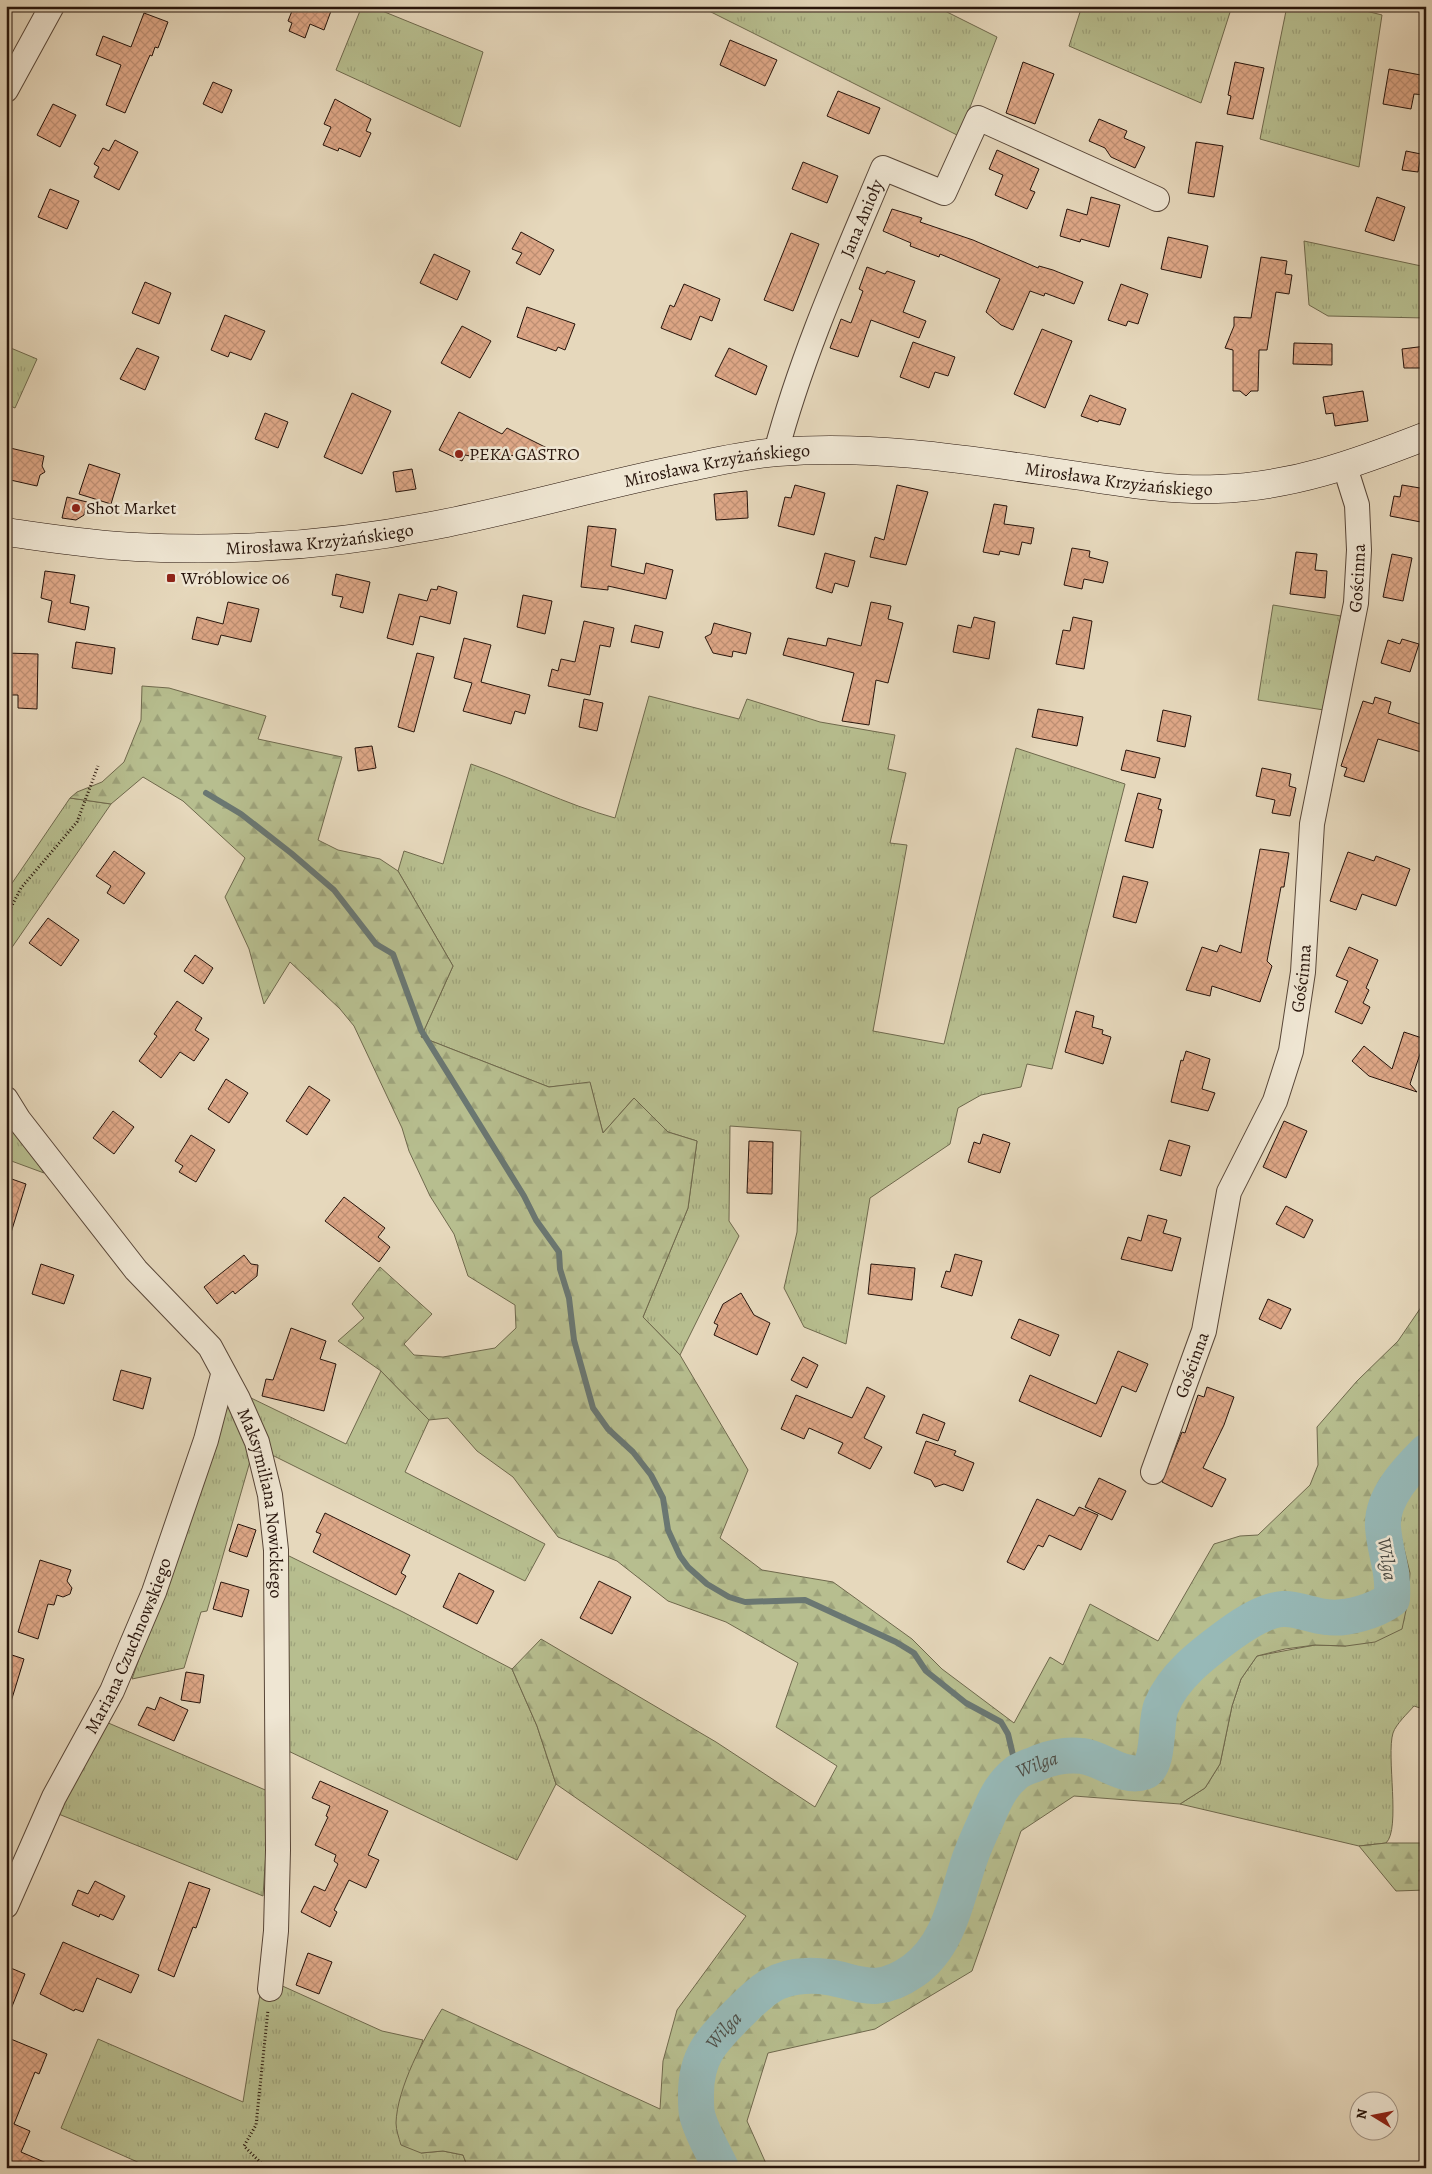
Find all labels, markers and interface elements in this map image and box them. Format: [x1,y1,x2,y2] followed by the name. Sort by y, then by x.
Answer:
[835,175,889,261] street label: Jana Anioły
[621,438,810,493] street label: Mirosława Krzyżańskiego
[469,442,580,466] place label: PEKA GASTRO
[453,448,465,460] marker: PEKA GASTRO
[1023,456,1213,501] street label: Mirosława Krzyżańskiego
[86,496,176,520] place label: Shot Market
[70,502,82,514] marker: Shot Market
[225,517,415,560] street label: Mirosława Krzyżańskiego
[1342,543,1371,615] street label: Gościnna
[180,566,290,590] place label: Wróblowice 06
[165,572,177,584] marker: Wróblowice 06
[1285,943,1317,1014] street label: Gościnna
[1169,1328,1215,1401] street label: Gościnna
[232,1404,288,1598] street label: Maksymiliana Nowickiego
[1371,1536,1403,1583] water label: Wilga
[79,1554,177,1738] street label: Mariana Czuchnowskiego
[1012,1745,1061,1784] water label: Wilga
[699,2006,748,2055] water label: Wilga
[1350,2092,1400,2142] north arrow
[1351,2107,1372,2121] text: N

